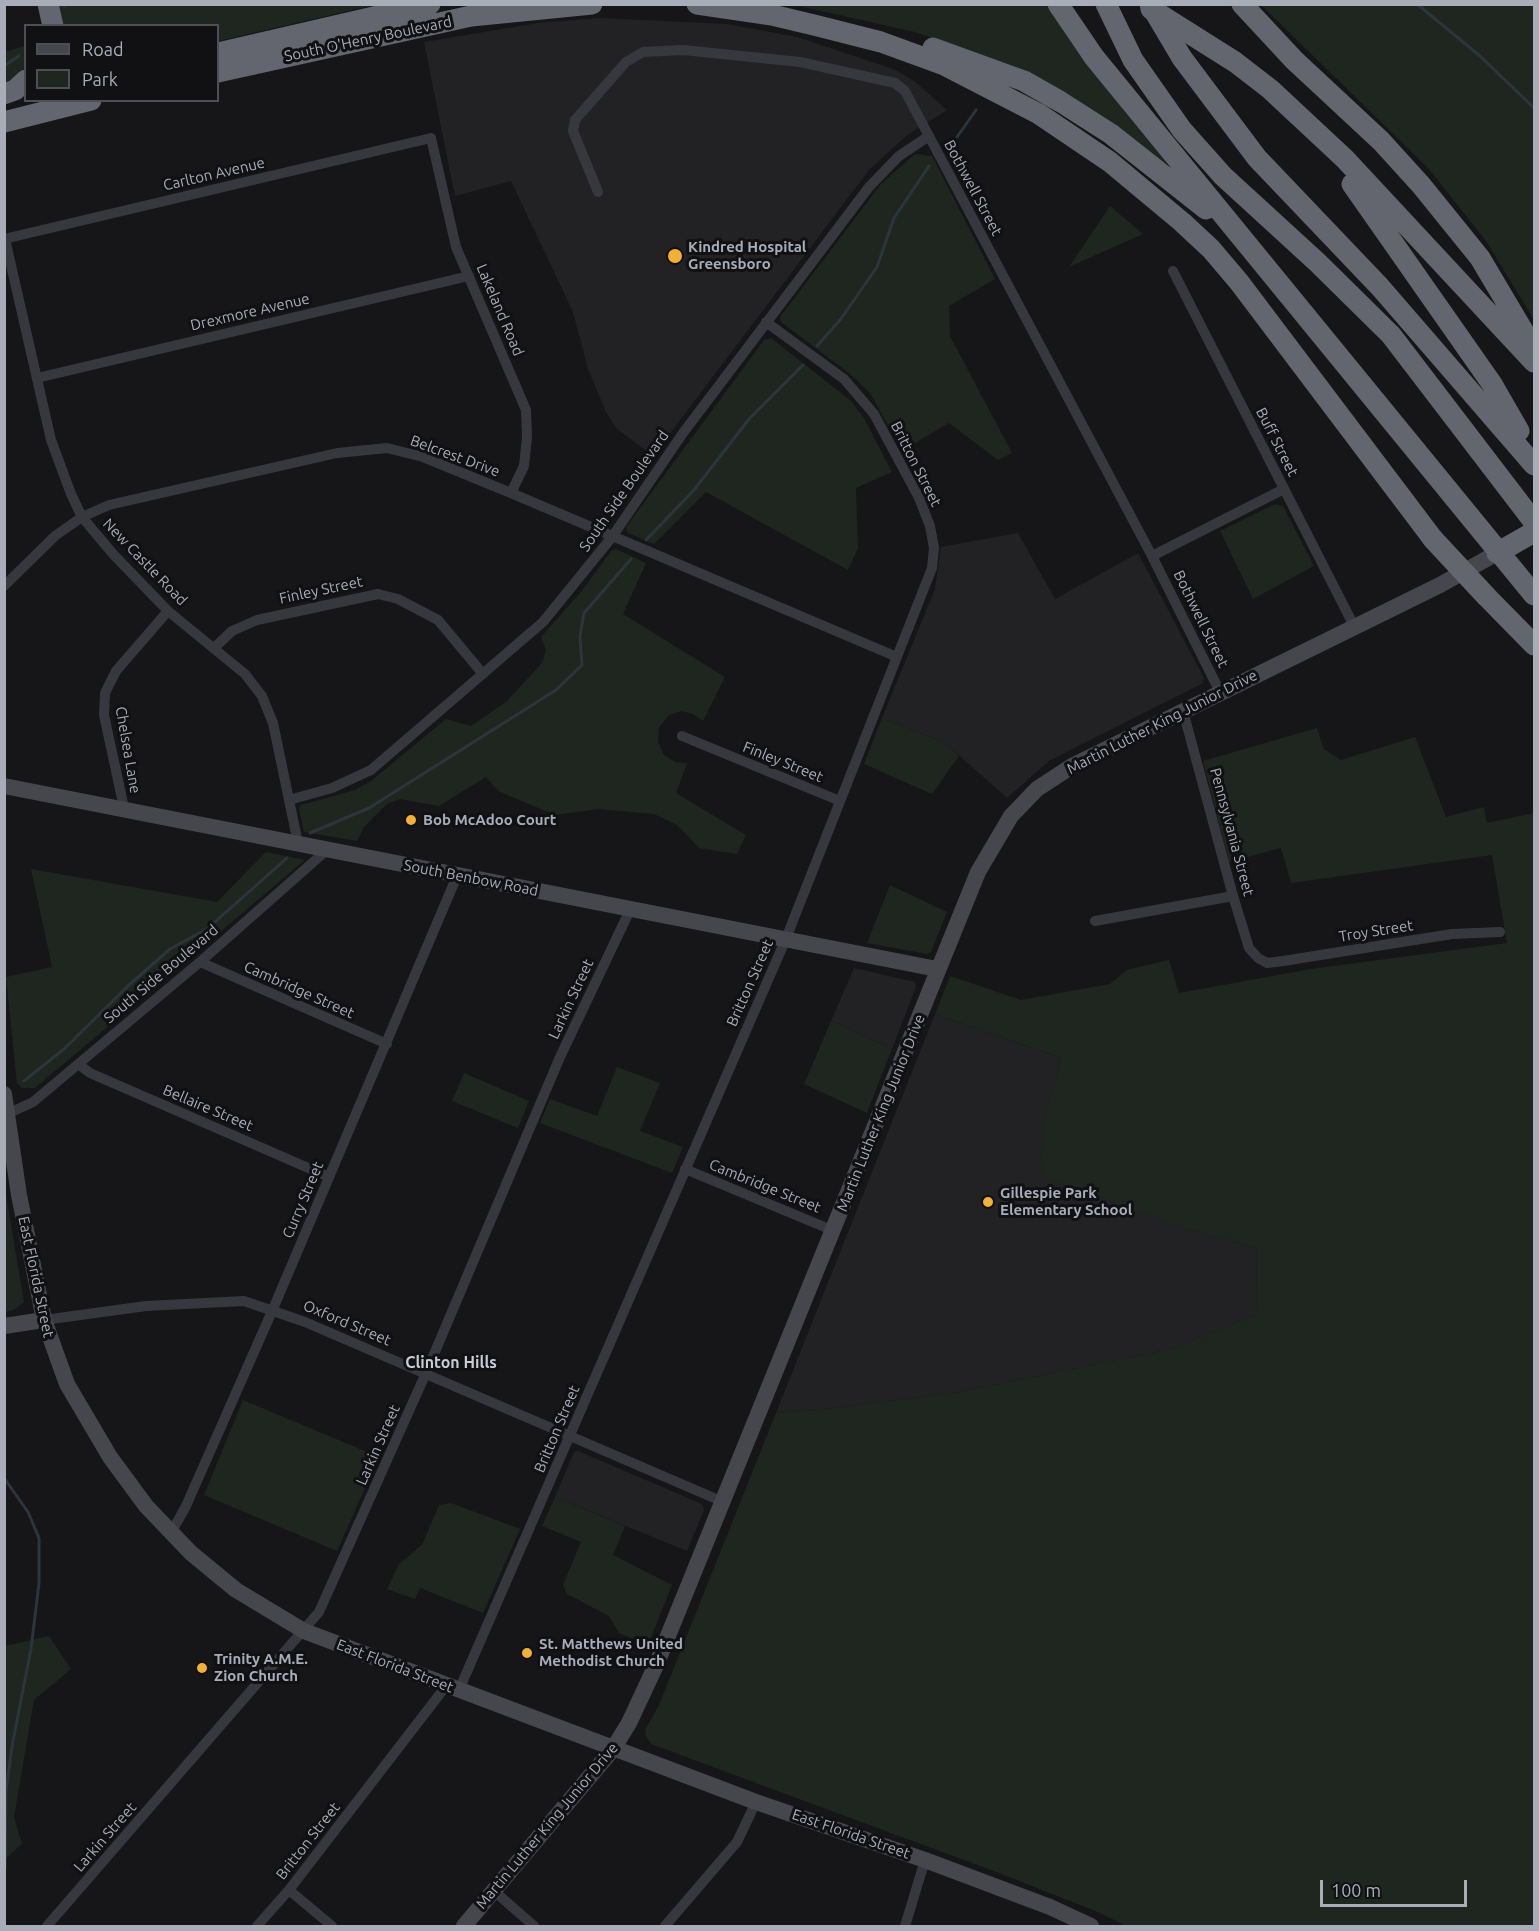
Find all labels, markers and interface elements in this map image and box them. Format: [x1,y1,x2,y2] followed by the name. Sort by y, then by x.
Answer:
[283,12,453,66] street label: South O'Henry Boulevard
[24,24,219,102] legend
[82,39,124,59] text: Road
[82,69,118,89] text: Park
[940,137,1006,239] street label: Bothwell Street
[161,154,267,194] street label: Carlton Avenue
[688,238,806,273] place label: Kindred Hospital Greensboro
[666,247,684,265] marker: Kindred Hospital Greensboro
[473,261,527,359] street label: Lakeland Road
[189,290,311,334] street label: Drexmore Avenue
[1252,405,1302,479] street label: Buff Street
[887,418,945,510] street label: Britton Street
[575,427,673,555] street label: South Side Boulevard
[408,431,502,481] street label: Belcrest Drive
[99,515,191,609] street label: New Castle Road
[1170,567,1232,671] street label: Bothwell Street
[278,572,364,608] street label: Finley Street
[1064,666,1260,778] street label: Martin Luther King Junior Drive
[111,705,145,795] street label: Chelsea Lane
[740,738,826,786] street label: Finley Street
[1206,766,1258,898] street label: Pennsylvania Street
[423,811,556,829] place label: Bob McAdoo Court
[404,813,418,827] marker: Bob McAdoo Court
[402,856,540,900] street label: South Benbow Road
[1338,916,1414,946] street label: Troy Street
[100,921,222,1027] street label: South Side Boulevard
[723,937,777,1029] street label: Britton Street
[545,956,597,1042] street label: Larkin Street
[241,958,357,1022] street label: Cambridge Street
[833,1012,929,1214] street label: Martin Luther King Junior Drive
[160,1081,256,1135] street label: Bellaire Street
[706,1155,824,1217] street label: Cambridge Street
[279,1159,327,1241] street label: Curry Street
[1000,1184,1132,1219] place label: Gillespie Park Elementary School
[981,1195,995,1209] marker: Gillespie Park Elementary School
[14,1215,58,1339] street label: East Florida Street
[300,1296,394,1350] street label: Oxford Street
[405,1353,497,1373] district label: Clinton Hills
[530,1383,584,1475] street label: Britton Street
[352,1402,404,1488] street label: Larkin Street
[334,1635,456,1697] street label: East Florida Street
[539,1635,683,1670] place label: St. Matthews United Methodist Church
[520,1646,534,1660] marker: St. Matthews United Methodist Church
[214,1650,308,1685] place label: Trinity A.M.E. Zion Church
[195,1661,209,1675] marker: Trinity A.M.E. Zion Church
[472,1739,622,1913] street label: Martin Luther King Junior Drive
[70,1799,140,1875] street label: Larkin Street
[272,1799,344,1883] street label: Britton Street
[790,1805,912,1863] street label: East Florida Street
[1323,1868,1470,1906] scale bar
[1331,1880,1381,1900] text: 100 m

